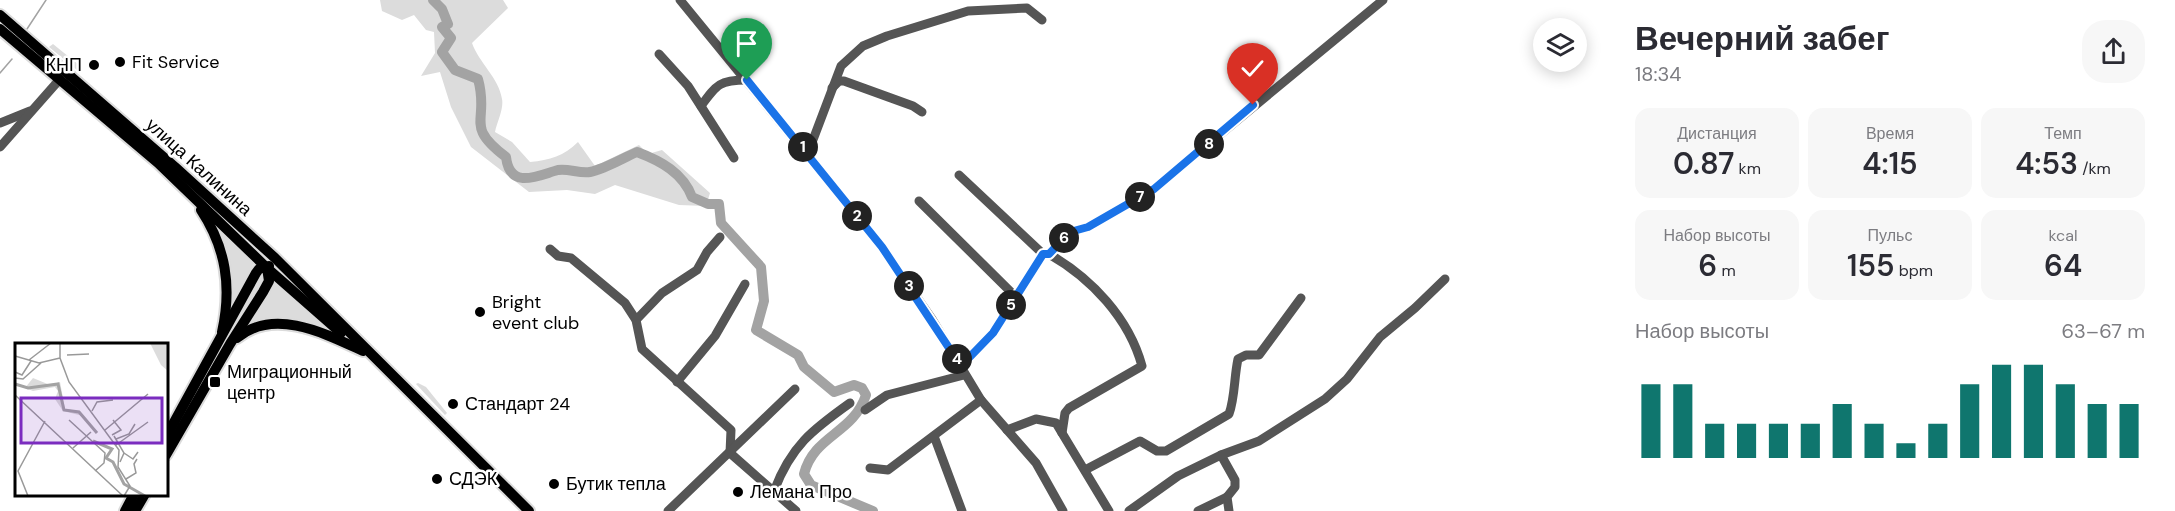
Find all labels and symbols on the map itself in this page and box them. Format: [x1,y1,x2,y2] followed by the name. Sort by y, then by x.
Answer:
[721,18,772,80] pin
[1227,43,1278,105] pin
[132,50,219,74] place label: Fit Service
[46,53,82,77] place label: КНП
[113,55,127,69] marker: Fit Service
[87,58,101,72] marker: КНП
[141,113,258,222] street label: улица Калинина
[1194,129,1224,159] pin: 8
[788,132,818,162] pin: 1
[1125,182,1155,212] pin: 7
[842,201,872,231] pin: 2
[1049,223,1079,253] pin: 6
[894,271,924,301] pin: 3
[492,290,579,335] place label: Bright event club
[996,290,1026,320] pin: 5
[473,305,487,319] marker: Bright event club
[15,343,168,496] inset map
[942,344,972,374] pin: 4
[227,360,352,405] place label: Миграционный центр
[208,375,222,389] marker: Миграционный центр
[465,392,570,416] place label: Стандарт 24
[446,397,460,411] marker: Стандарт 24
[449,467,498,491] place label: СДЭК
[430,472,444,486] marker: СДЭК
[566,472,667,496] place label: Бутик тепла
[547,477,561,491] marker: Бутик тепла
[750,480,852,504] place label: Лемана Про
[731,485,745,499] marker: Лемана Про

